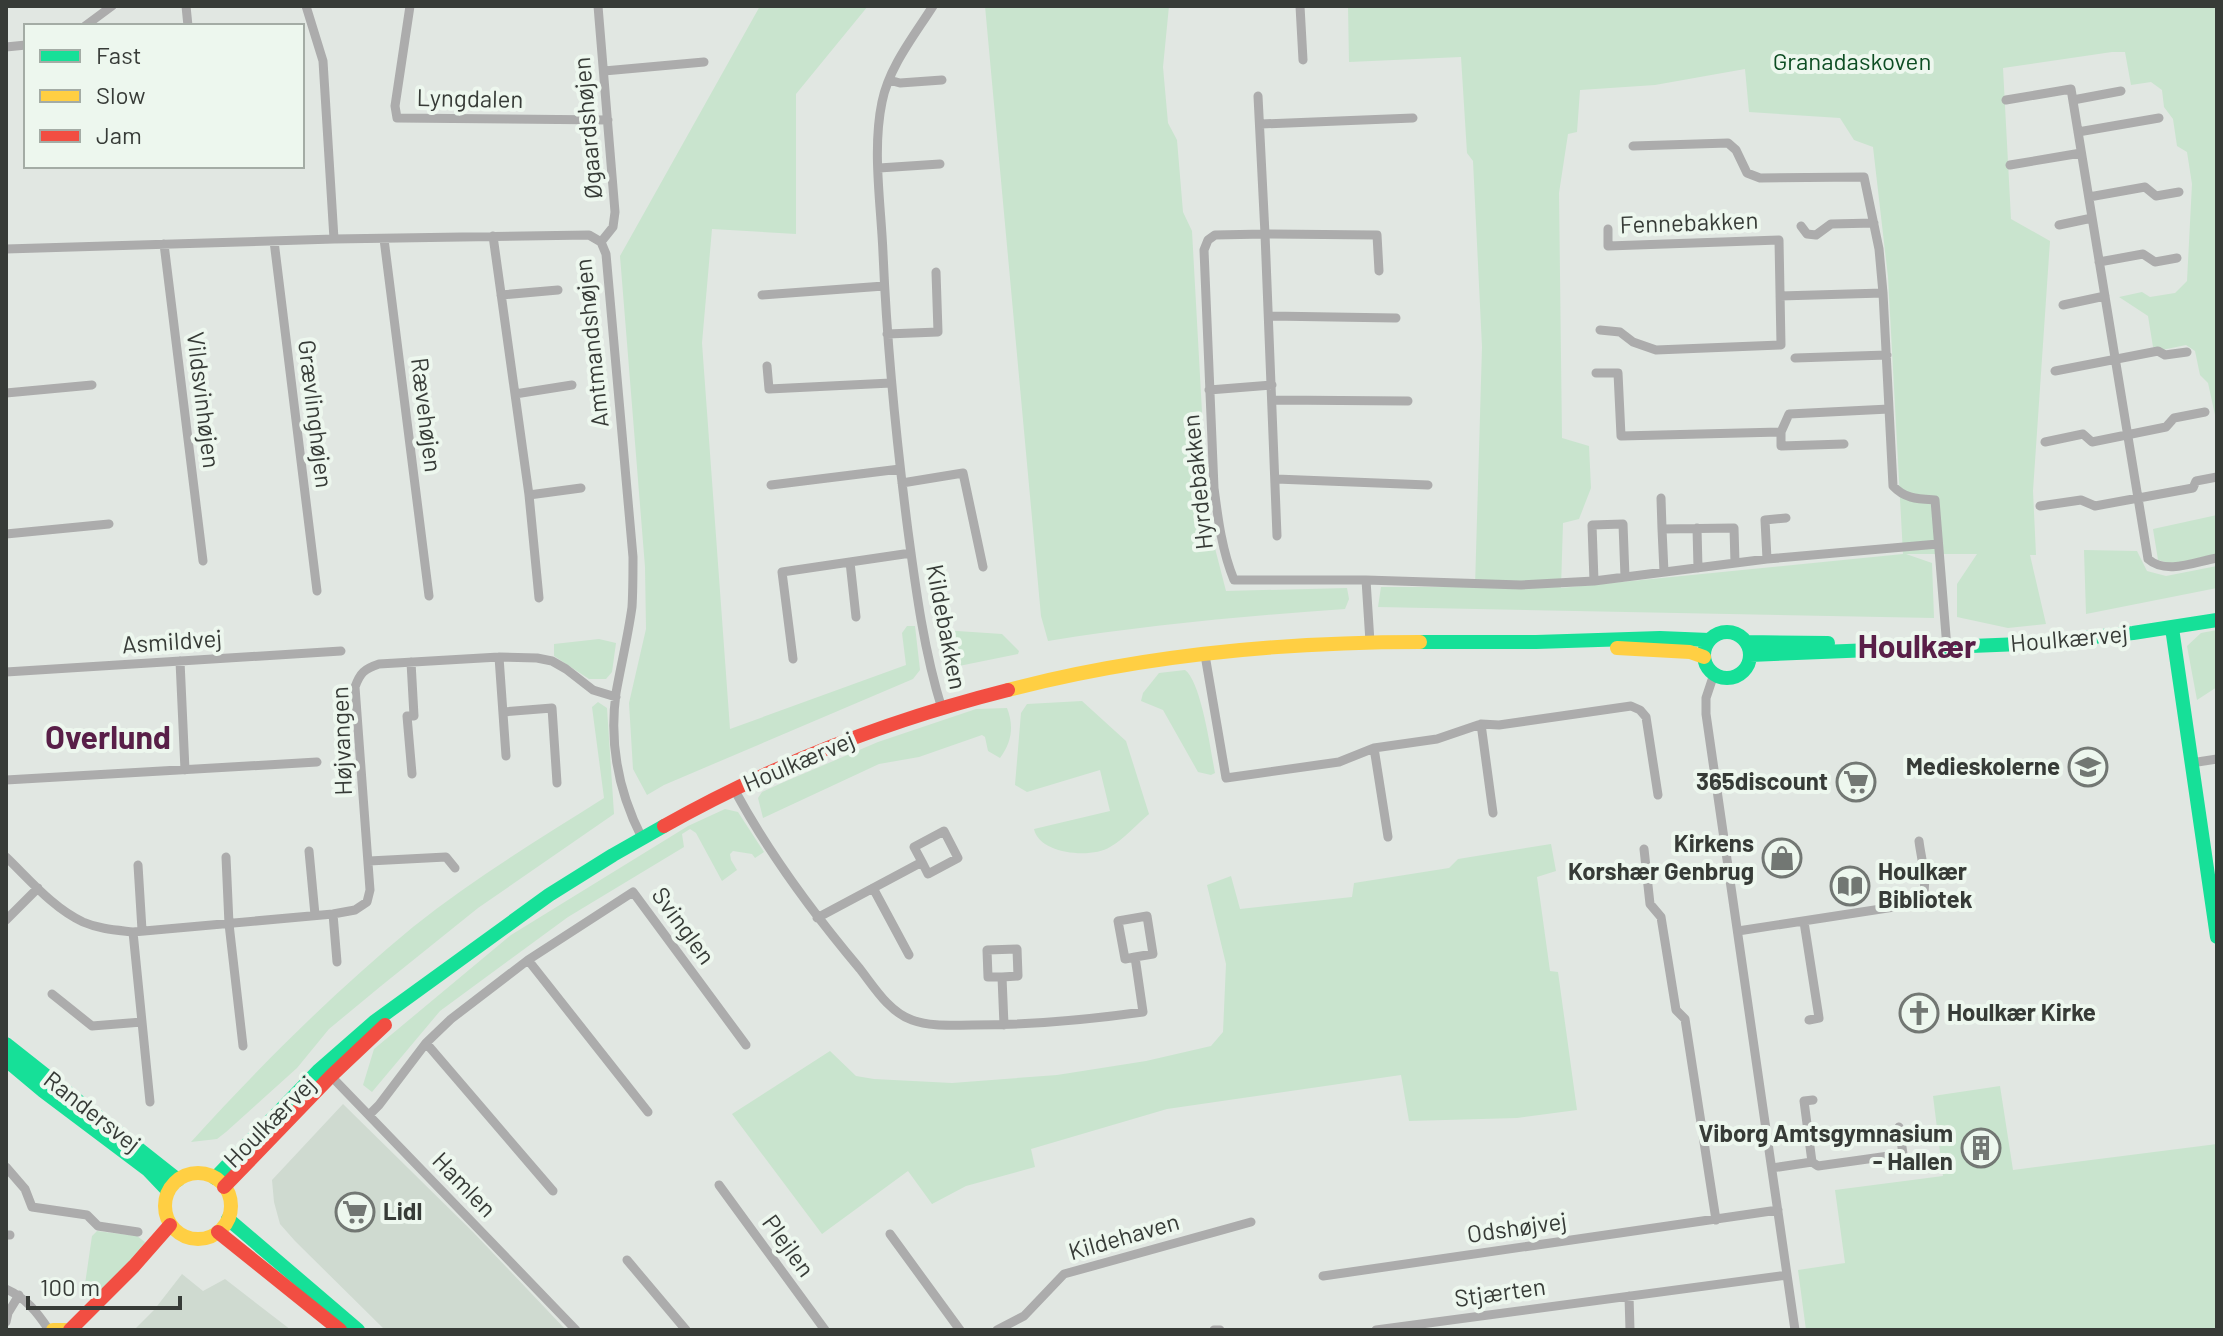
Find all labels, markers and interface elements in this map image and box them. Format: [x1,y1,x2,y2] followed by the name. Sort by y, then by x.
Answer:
[24,24,304,168] legend
[96,40,141,69] text: Fast
[1773,46,1931,75] park label: Granadaskoven
[566,56,607,200] street label: Øgaardshøjen
[96,80,145,109] text: Slow
[416,82,524,113] street label: Lyngdalen
[96,120,142,149] text: Jam
[1619,205,1759,238] street label: Fennebakken
[567,257,614,429] street label: Amtmandshøjen
[182,330,227,470] street label: Vildsvinhøjen
[293,338,340,490] street label: Grævlinghøjen
[406,356,449,474] street label: Rævehøjen
[1175,413,1218,551] street label: Hyrdebakken
[921,562,974,692] street label: Kildebakken
[2009,618,2129,657] street label: Houlkærvej
[121,623,223,658] street label: Asmildvej
[1858,626,1976,664] district label: Houlkær
[324,686,357,796] street label: Højvangen
[45,717,171,755] district label: Overlund
[738,724,858,797] street label: Houlkærvej
[2067,746,2109,788] school or university icon: Medieskolerne
[1906,751,2060,780] place label: Medieskolerne
[1835,761,1877,803] supermarket icon: 365discount
[1696,766,1828,795] place label: 365discount
[1568,828,1754,885] place label: Kirkens Korshær Genbrug
[1761,837,1803,879] shop icon: Kirkens Korshær Genbrug
[1878,856,1973,913] place label: Houlkær Bibliotek
[1829,865,1871,907] library icon: Houlkær Bibliotek
[646,881,722,969] street label: Svinglen
[1898,992,1940,1034] church icon: Houlkær Kirke
[1947,997,2096,1026] place label: Houlkær Kirke
[39,1064,147,1158] street label: Randersvej
[217,1069,321,1173] street label: Houlkærvej
[1698,1118,1953,1175] place label: Viborg Amtsgymnasium - Hallen
[1960,1127,2002,1169] building icon: Viborg Amtsgymnasium - Hallen
[427,1145,503,1222] street label: Hamlen
[334,1191,376,1233] supermarket icon: Lidl
[383,1196,422,1225] place label: Lidl
[1465,1205,1569,1248] street label: Odshøjvej
[1065,1206,1182,1265] street label: Kildehaven
[757,1208,821,1282] street label: Plejlen
[28,1260,180,1310] scale bar
[1452,1271,1547,1312] street label: Stjærten
[40,1272,100,1301] text: 100 m

